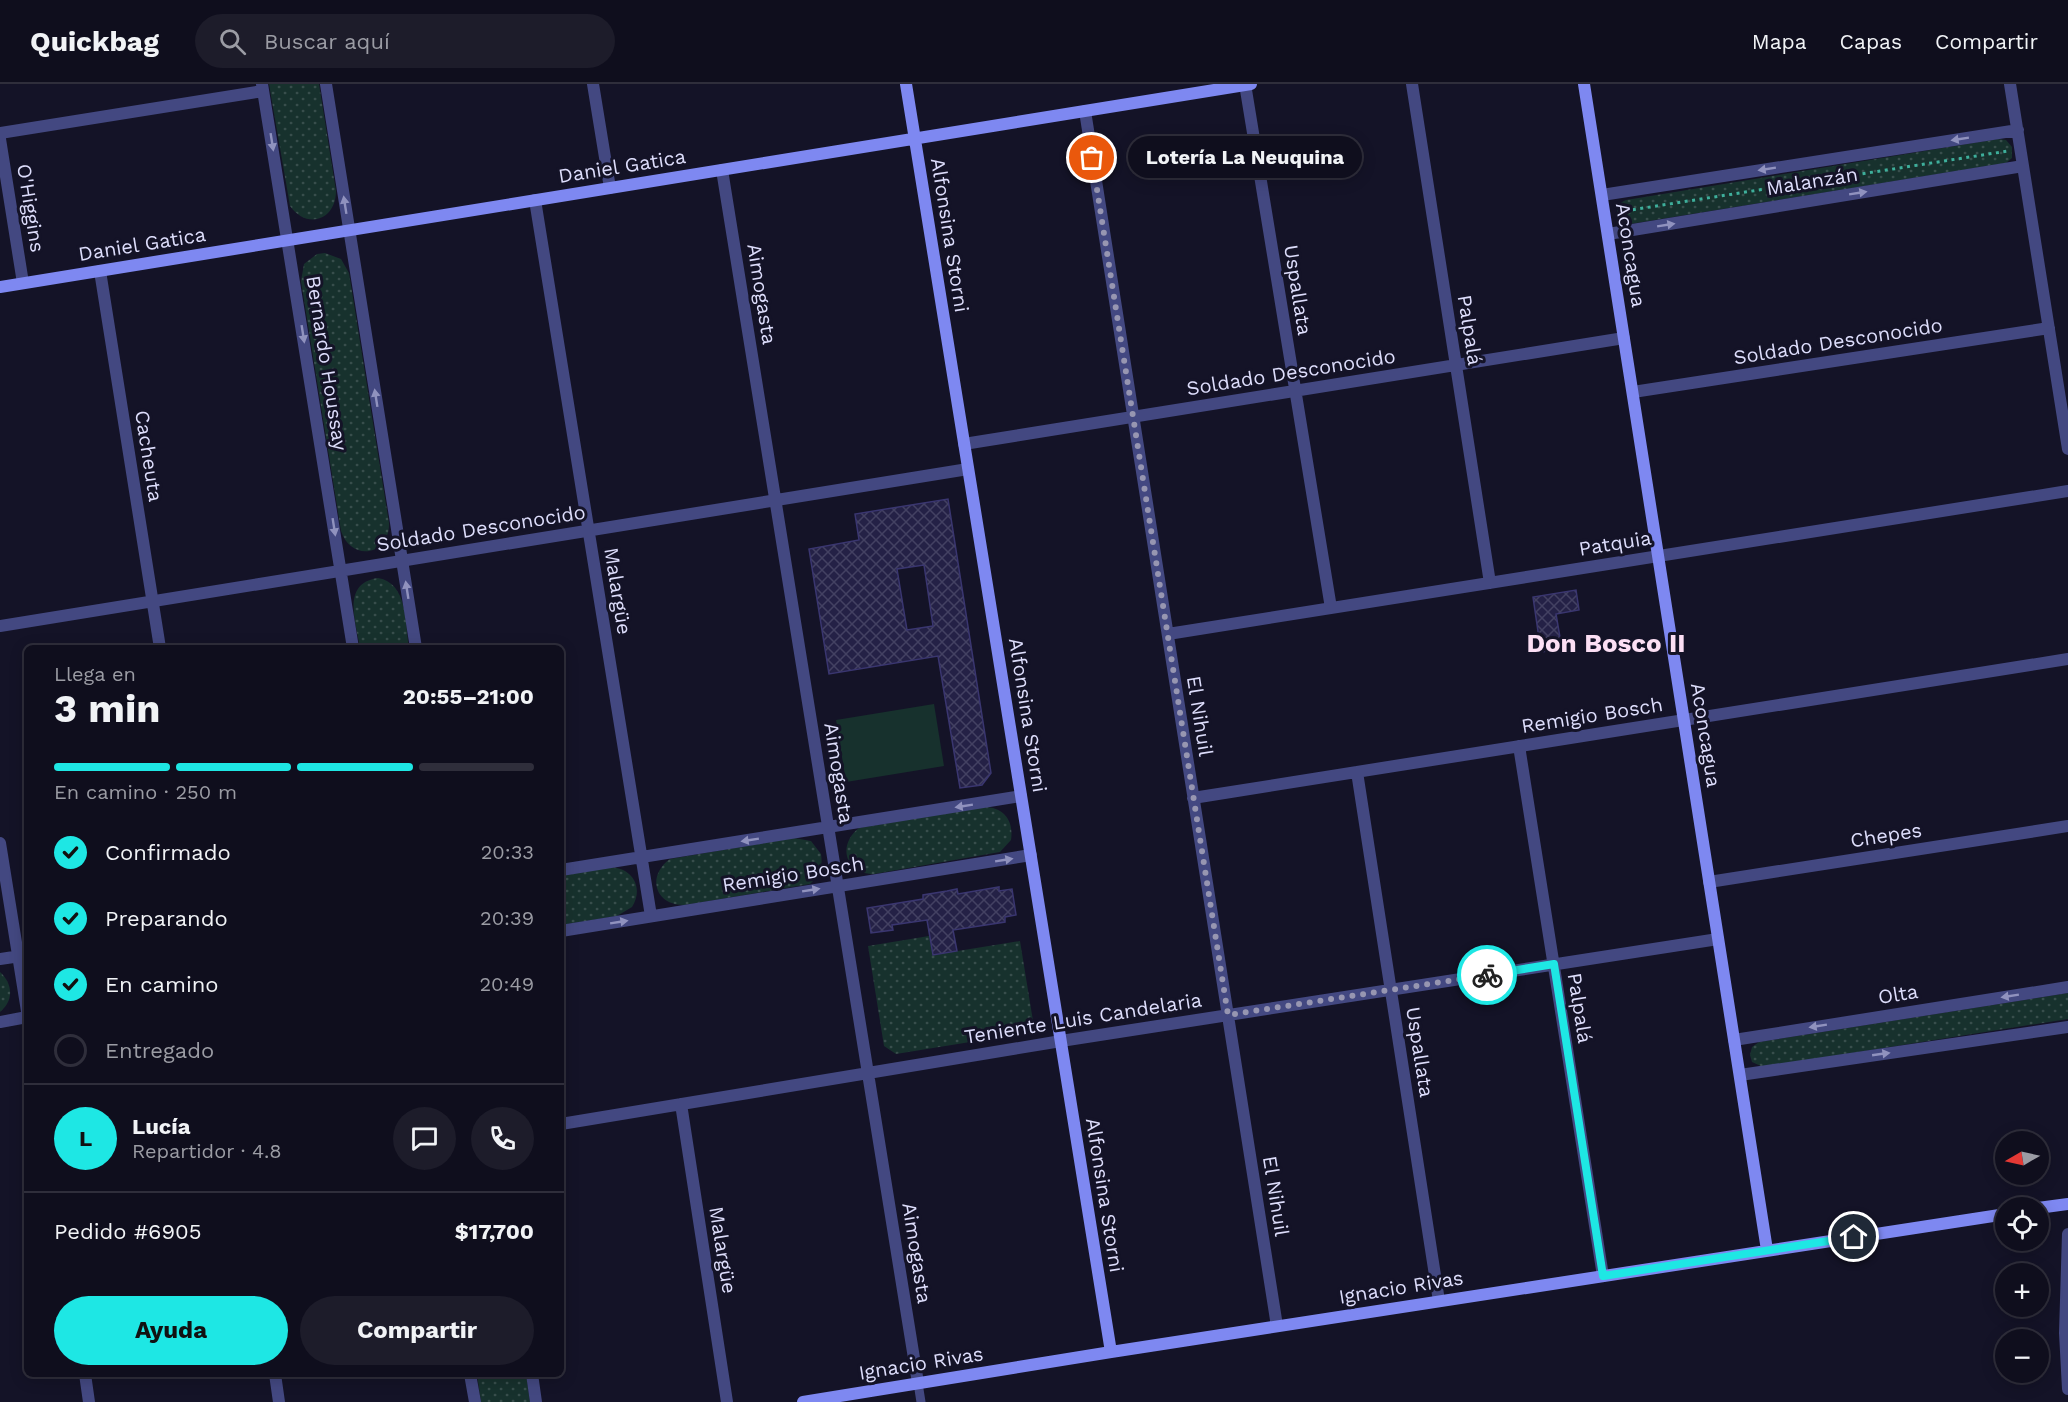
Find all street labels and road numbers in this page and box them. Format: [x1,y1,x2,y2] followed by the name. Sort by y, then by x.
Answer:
[556,144,688,188] street label: Daniel Gatica
[926,156,974,314] street label: Alfonsina Storni
[12,162,50,254] street label: O'Higgins
[1764,162,1860,200] street label: Malanzán
[1611,201,1651,309] street label: Aconcagua
[76,222,208,266] street label: Daniel Gatica
[742,242,782,346] street label: Aimogasta
[1279,243,1317,337] street label: Uspallata
[301,274,353,453] street label: Bernardo Houssay
[1453,293,1487,367] street label: Palpalá
[1732,313,1944,369] street label: Soldado Desconocido
[1185,344,1397,400] street label: Soldado Desconocido
[130,409,168,503] street label: Cacheuta
[375,500,587,556] street label: Soldado Desconocido
[1577,525,1653,561] street label: Patquia
[599,546,637,636] street label: Malargüe
[1004,636,1052,794] street label: Alfonsina Storni
[1182,674,1218,758] street label: El Nihuil
[1686,681,1726,789] street label: Aconcagua
[1520,692,1664,738] street label: Remigio Bosch
[819,721,859,825] street label: Aimogasta
[1848,817,1924,853] street label: Chepes
[721,851,865,897] street label: Remigio Bosch
[1563,971,1597,1045] street label: Palpalá
[1876,979,1920,1009] street label: Olta
[963,987,1203,1049] street label: Teniente Luis Candelaria
[1401,1005,1439,1099] street label: Uspallata
[1081,1116,1129,1274] street label: Alfonsina Storni
[1258,1154,1294,1238] street label: El Nihuil
[897,1201,937,1305] street label: Aimogasta
[704,1205,742,1295] street label: Malargüe
[1337,1265,1465,1309] street label: Ignacio Rivas
[857,1341,985,1385] street label: Ignacio Rivas

